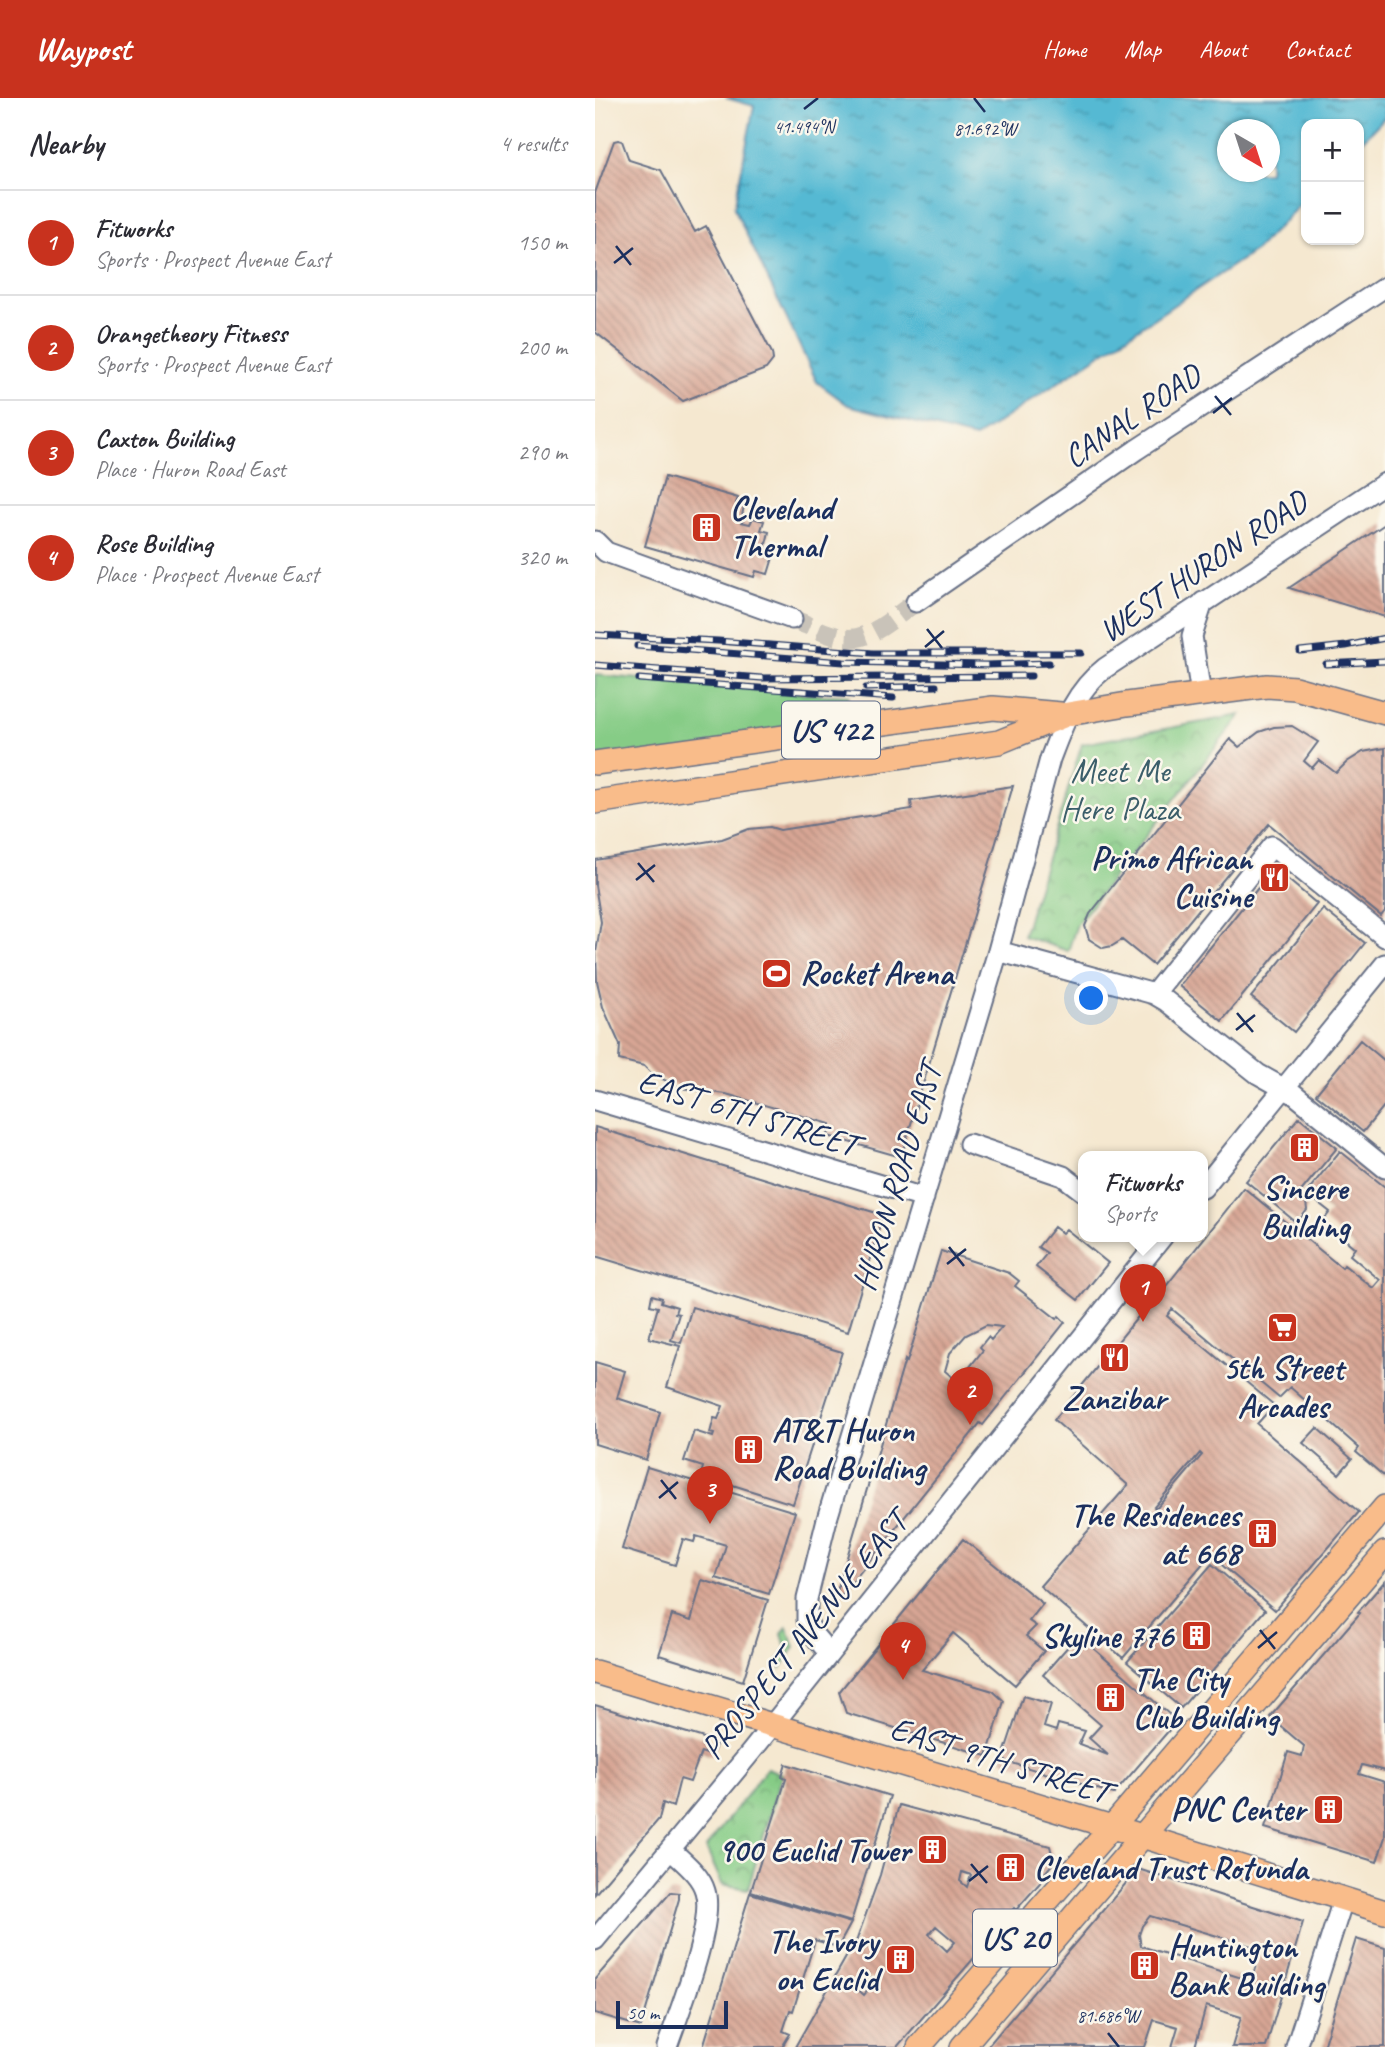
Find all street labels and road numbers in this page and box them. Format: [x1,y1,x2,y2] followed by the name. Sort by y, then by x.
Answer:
[1055,353,1211,477] street label: CANAL ROAD
[1091,479,1318,651] street label: WEST HURON ROAD
[782,702,880,758] road number: US 422
[842,1052,954,1296] street label: HURON ROAD EAST
[633,1060,870,1169] street label: EAST 6TH STREET
[691,1497,921,1768] street label: PROSPECT AVENUE EAST
[885,1707,1122,1816] street label: EAST 9TH STREET
[973,1910,1057,1966] road number: US 20

